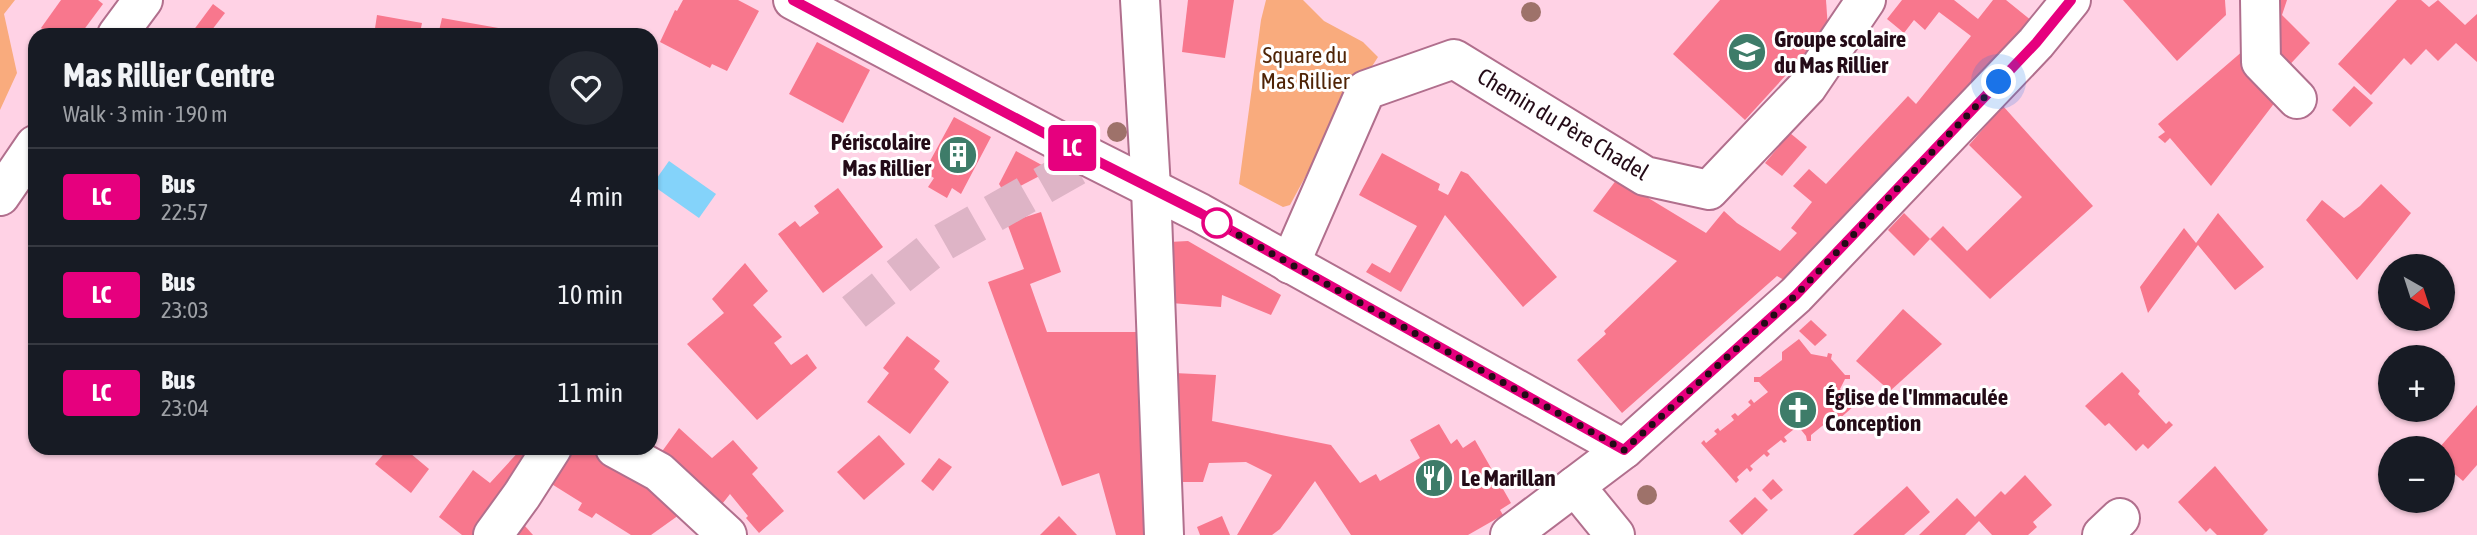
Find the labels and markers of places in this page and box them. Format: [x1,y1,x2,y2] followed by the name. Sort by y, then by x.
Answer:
[1774,26,1906,78] place label: Groupe scolaire du Mas Rillier
[1726,31,1768,73] school or university icon: Groupe scolaire du Mas Rillier
[831,129,932,181] place label: Périscolaire Mas Rillier
[937,134,979,176] building icon: Périscolaire Mas Rillier
[1202,208,1232,238] unlabelled marker
[1825,384,2008,436] place label: Église de l'Immaculée Conception
[1777,389,1819,431] church icon: Église de l'Immaculée Conception
[1413,457,1455,499] restaurant icon: Le Marillan
[1461,465,1556,491] place label: Le Marillan

